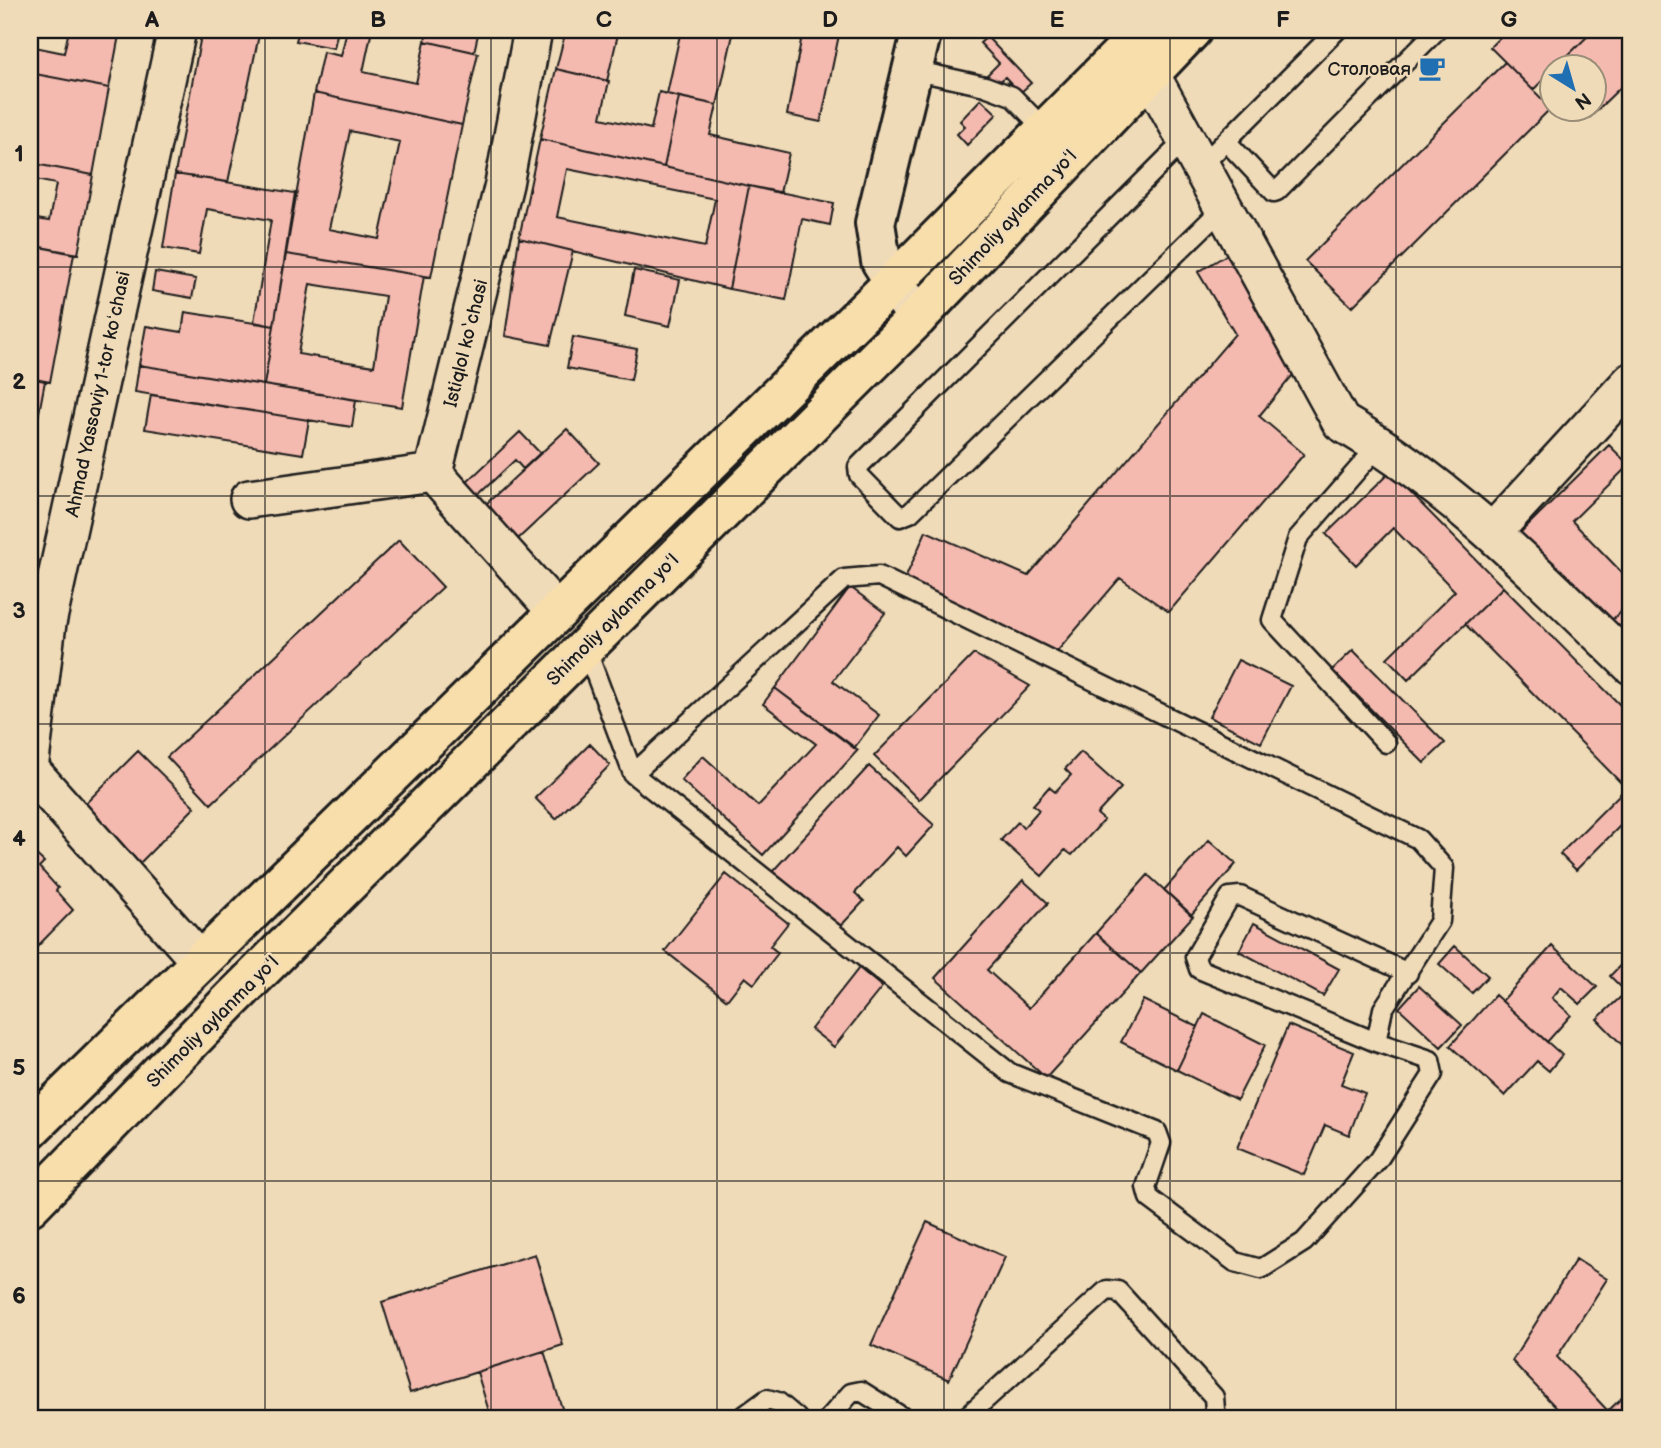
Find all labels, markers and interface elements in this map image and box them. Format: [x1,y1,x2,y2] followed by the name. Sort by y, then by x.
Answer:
[144,6,160,34] text: A
[370,6,386,34] text: B
[596,6,612,34] text: C
[822,6,838,34] text: D
[1050,6,1065,34] text: E
[1276,6,1290,34] text: F
[1501,6,1518,34] text: G
[1538,52,1608,122] north arrow
[1417,53,1447,83] cafe icon: Столовая
[1328,58,1411,81] place label: Столовая
[1570,87,1595,114] text: N
[14,140,24,168] text: 1
[944,145,1082,291] street label: Shimoliy aylanma yoʻl
[61,269,136,519] street label: Ahmad Yassaviy 1-tor koʻchasi
[439,277,493,410] street label: Istiqlol ko‘chasi
[12,368,26,396] text: 2
[542,549,684,691] street label: Shimoliy aylanma yoʻl
[12,597,26,625] text: 3
[12,825,26,853] text: 4
[142,951,284,1093] street label: Shimoliy aylanma yoʻl
[12,1054,26,1082] text: 5
[12,1282,26,1310] text: 6

